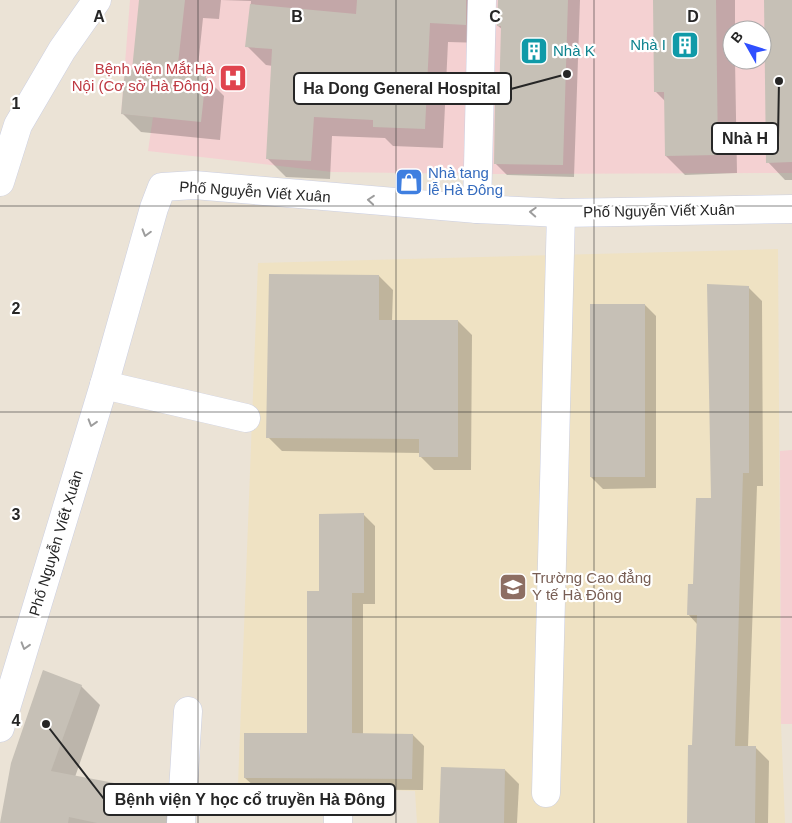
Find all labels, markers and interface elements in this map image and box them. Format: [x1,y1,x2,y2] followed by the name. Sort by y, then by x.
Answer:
[93,8,105,25] text: A
[291,8,303,25] text: B
[489,8,501,25] text: C
[687,8,699,25] text: D
[722,20,772,70] north arrow
[727,28,746,46] text: B
[670,30,700,60] building icon: Nhà I
[519,36,549,66] building icon: Nhà K
[630,36,666,53] place label: Nhà I
[553,42,595,59] place label: Nhà K
[72,60,215,94] place label: Bệnh viện Mắt Hà Nội (Cơ sở Hà Đông)
[218,63,248,93] hospital icon: Bệnh viện Mắt Hà Nội (Cơ sở Hà Đông)
[294,73,511,104] callout: Ha Dong General Hospital
[303,80,501,97] text: Ha Dong General Hospital
[12,95,21,112] text: 1
[712,123,778,154] callout: Nhà H
[722,130,768,147] text: Nhà H
[428,164,503,198] place label: Nhà tang lễ Hà Đông
[394,167,424,197] shop icon: Nhà tang lễ Hà Đông
[179,178,331,205] street label: Phố Nguyễn Viết Xuân
[367,195,375,206] one-way arrow
[583,201,735,220] street label: Phố Nguyễn Viết Xuân
[529,206,537,217] one-way arrow
[142,229,152,237] one-way arrow
[12,300,21,317] text: 2
[88,419,98,427] one-way arrow
[25,468,86,618] street label: Phố Nguyễn Viết Xuân
[12,506,21,523] text: 3
[532,569,651,603] place label: Trường Cao đẳng Y tế Hà Đông
[498,572,528,602] school or university icon: Trường Cao đẳng Y tế Hà Đông
[20,641,30,649] one-way arrow
[12,712,21,729] text: 4
[104,784,395,815] callout: Bệnh viện Y học cổ truyền Hà Đông
[115,791,385,808] text: Bệnh viện Y học cổ truyền Hà Đông

